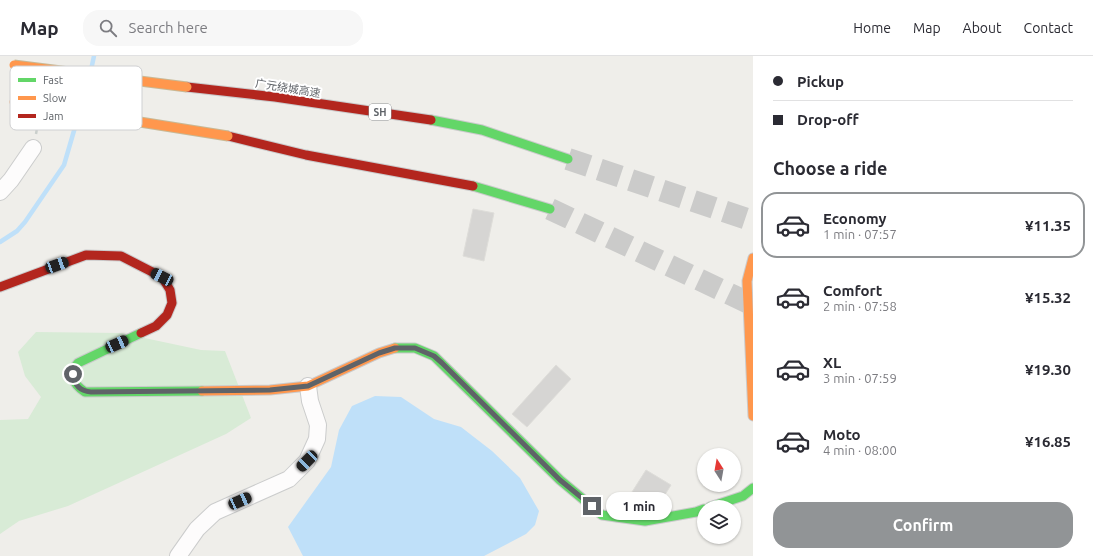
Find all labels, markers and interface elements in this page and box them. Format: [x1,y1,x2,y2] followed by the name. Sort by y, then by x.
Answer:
[83,10,363,46] search box
[20,17,59,39] text: Map
[97,17,119,39] icon: search
[129,19,208,36] text: Search here
[853,20,891,36] text: Home
[913,20,941,36] text: Map
[963,20,1002,36] text: About
[1024,20,1073,36] text: Contact
[10,66,142,130] legend
[797,73,844,90] text: Pickup
[43,74,64,86] text: Fast
[254,77,322,99] street label: 广元绕城高速
[43,92,67,104] text: Slow
[369,104,391,120] road number: SH
[43,110,64,122] text: Jam
[797,111,859,128] text: Drop-off
[773,158,887,178] text: Choose a ride
[775,207,811,243] icon: car
[823,210,887,227] text: Economy
[1025,217,1071,234] text: ¥11.35
[823,227,897,241] text: 1 min · 07:57
[44,255,70,275] car
[149,266,175,288] car
[775,279,811,315] icon: car
[823,282,882,299] text: Comfort
[1025,289,1071,306] text: ¥15.32
[823,299,897,313] text: 2 min · 07:58
[104,334,130,354] car
[775,351,811,387] icon: car
[823,354,841,371] text: XL
[1025,361,1071,378] text: ¥19.30
[64,365,82,383] route start
[823,371,897,385] text: 3 min · 07:59
[775,423,811,459] icon: car
[823,426,861,443] text: Moto
[1025,433,1071,450] text: ¥16.85
[823,443,897,457] text: 4 min · 08:00
[294,448,320,474] car
[697,448,741,492] north arrow
[697,448,741,544] map controls
[227,491,253,511] car
[606,492,672,520] callout: 1 min
[583,497,601,515] route end
[623,499,655,513] text: 1 min
[697,500,741,544] button: layers
[773,502,1073,548] button: Confirm

